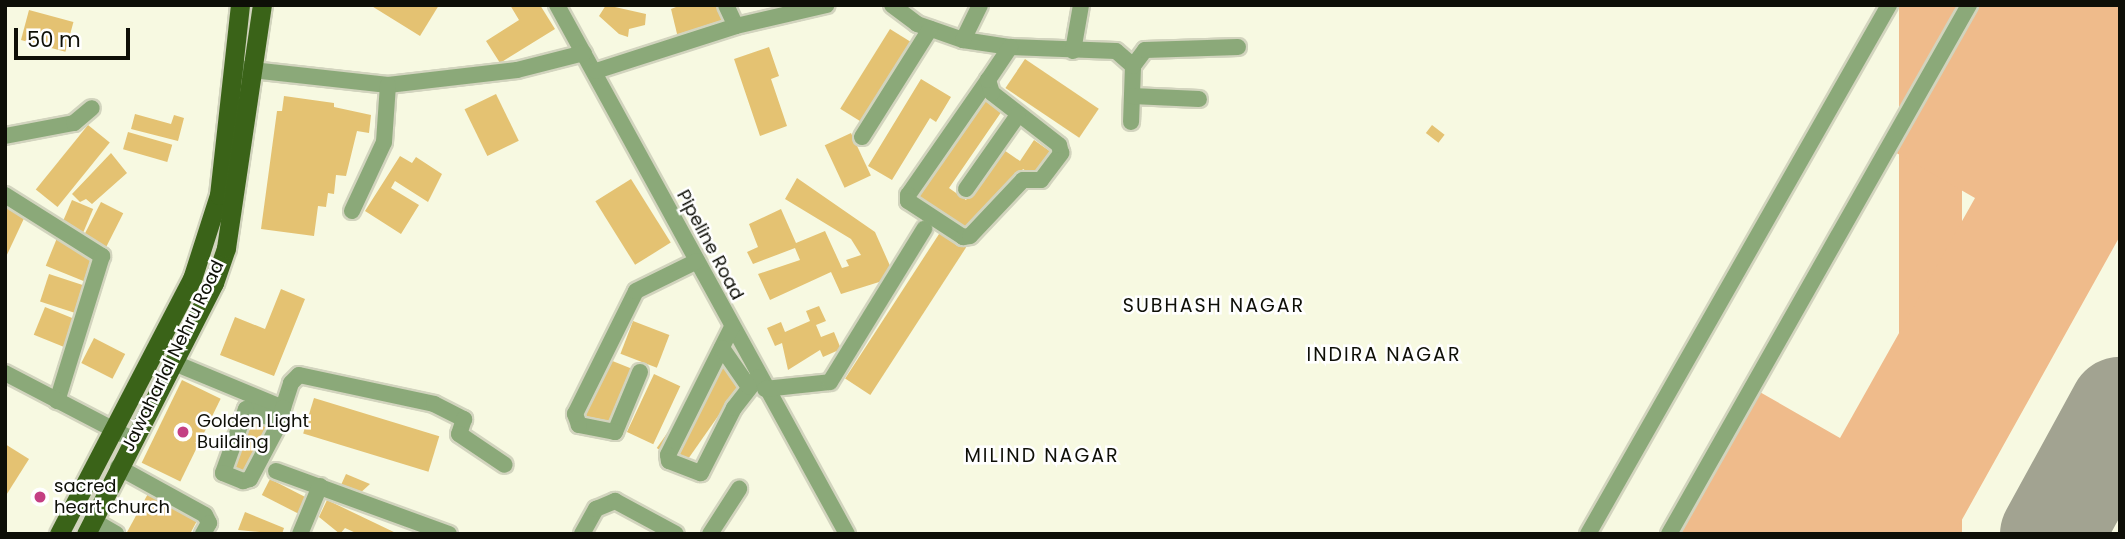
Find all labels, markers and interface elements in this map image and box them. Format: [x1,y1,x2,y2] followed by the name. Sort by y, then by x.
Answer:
[18,14,133,58] scale bar
[27,25,81,54] text: 50 m
[672,186,748,304] street label: Pipeline Road
[117,257,229,455] street label: Jawaharlal Nehru Road
[1124,295,1304,317] district label: SUBHASH NAGAR
[1308,344,1460,366] district label: INDIRA NAGAR
[197,411,309,453] place label: Golden Light Building
[175,424,191,440] marker: Golden Light Building
[966,445,1118,467] district label: MILIND NAGAR
[54,476,170,518] place label: sacred heart church
[32,489,48,505] marker: sacred heart church

